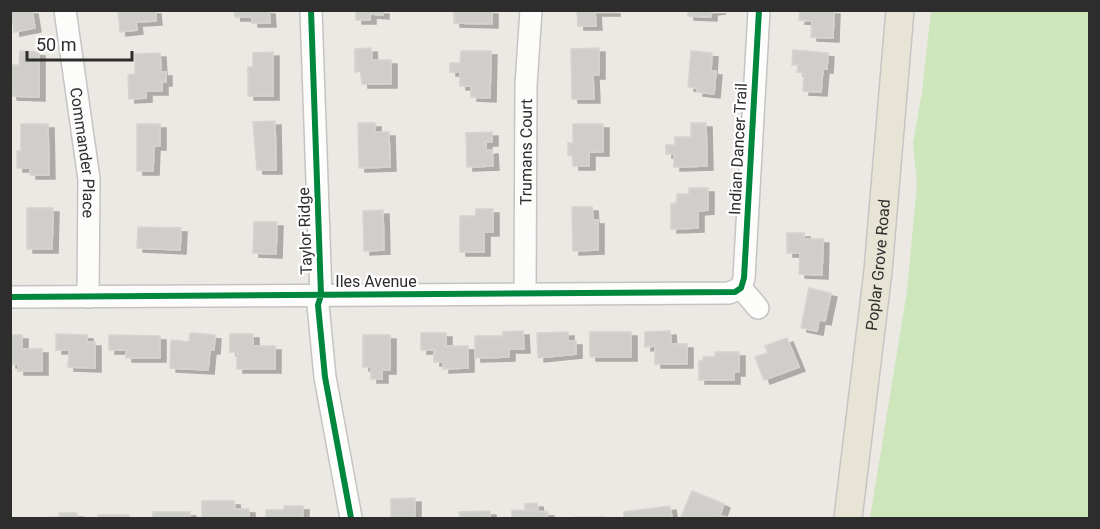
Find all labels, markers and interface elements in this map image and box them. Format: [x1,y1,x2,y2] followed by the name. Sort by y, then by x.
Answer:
[27,24,132,62] scale bar
[36,34,76,55] text: 50 m
[725,83,751,215] street label: Indian Dancer Trail
[67,86,99,218] street label: Commander Place
[516,99,535,205] street label: Trumans Court
[294,187,316,275] street label: Taylor Ridge
[861,198,894,332] street label: Poplar Grove Road
[335,272,417,291] street label: Iles Avenue

